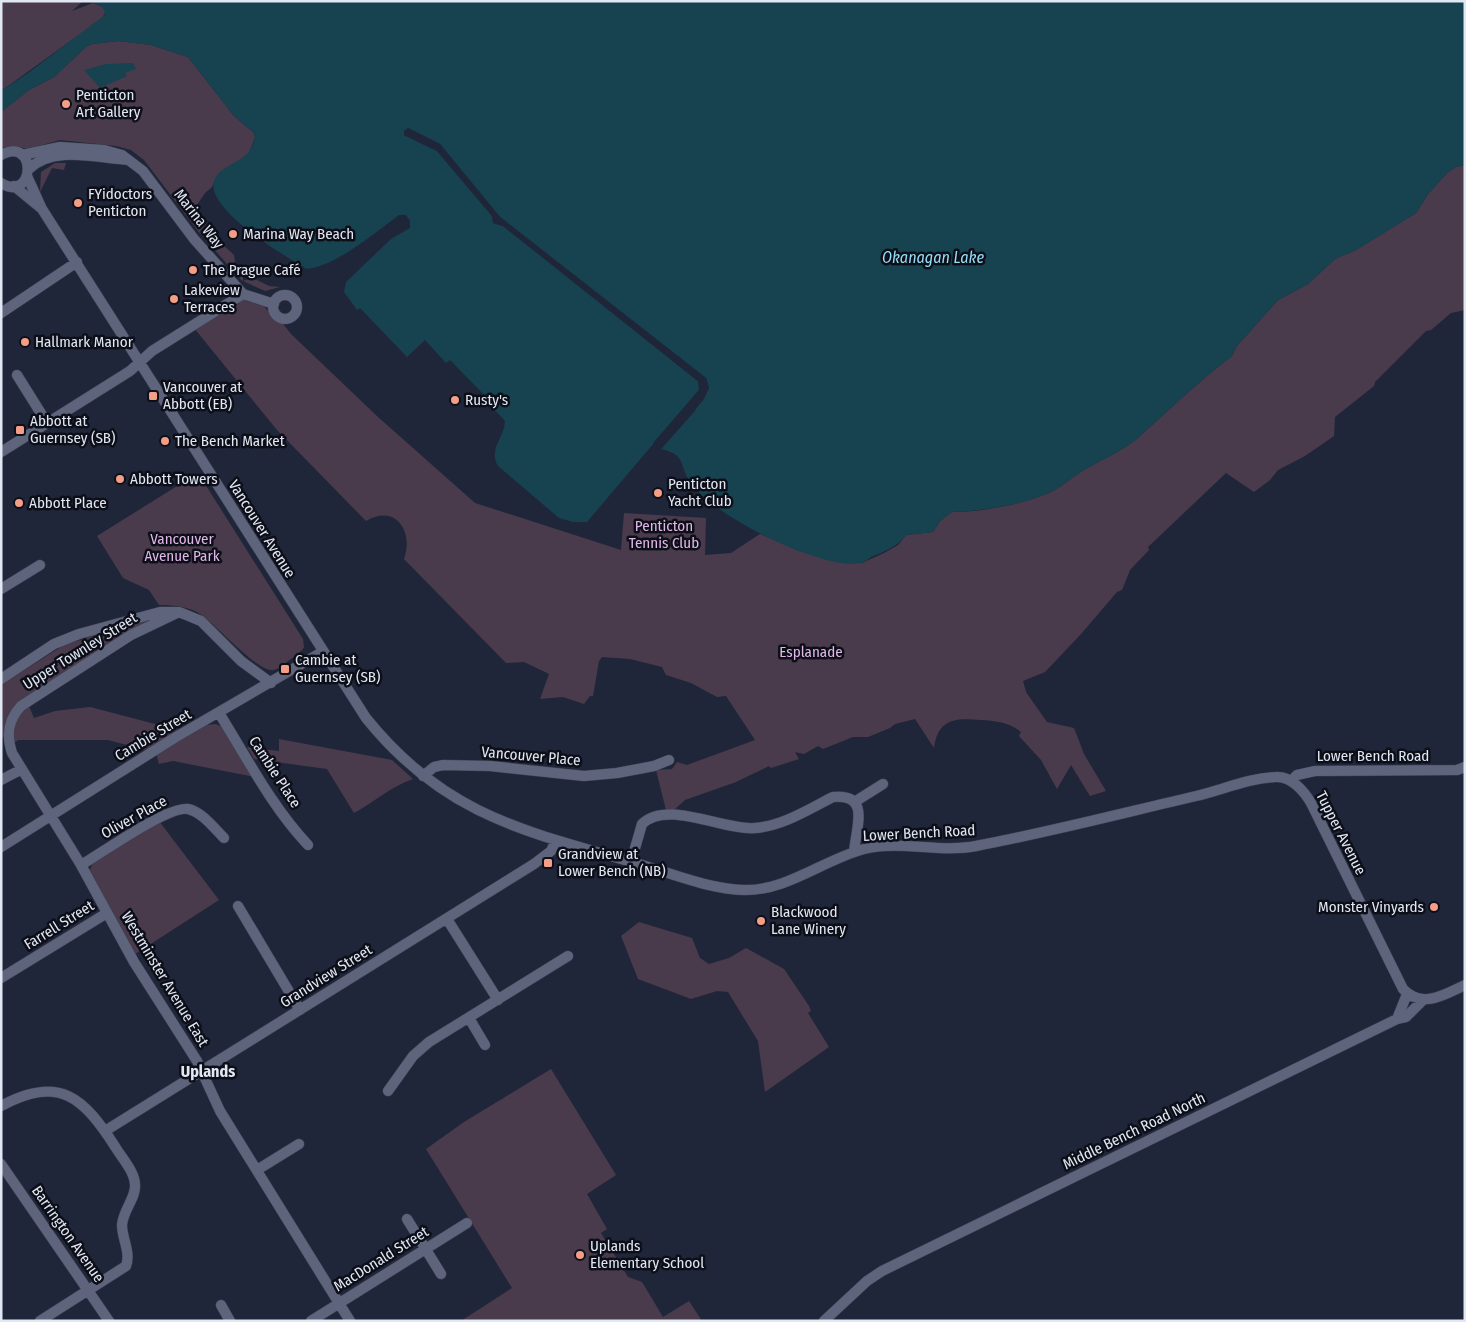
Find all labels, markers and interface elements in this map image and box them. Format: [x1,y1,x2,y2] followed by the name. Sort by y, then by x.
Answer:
[76,86,141,121] place label: Penticton Art Gallery
[60,98,72,110] marker: Penticton Art Gallery
[88,185,152,220] place label: FYidoctors Penticton
[170,186,228,253] street label: Marina Way
[72,197,84,209] marker: FYidoctors Penticton
[243,225,354,243] place label: Marina Way Beach
[227,228,239,240] marker: Marina Way Beach
[882,248,984,267] water label: Okanagan Lake
[203,261,301,279] place label: The Prague Café
[187,264,199,276] marker: The Prague Café
[184,281,240,316] place label: Lakeview Terraces
[168,293,180,305] marker: Lakeview Terraces
[35,333,134,351] place label: Hallmark Manor
[19,336,31,348] marker: Hallmark Manor
[163,378,242,413] place label: Vancouver at Abbott (EB)
[147,390,159,402] marker: Vancouver at Abbott (EB)
[465,391,508,409] place label: Rusty's
[449,394,461,406] marker: Rusty's
[30,412,115,447] place label: Abbott at Guernsey (SB)
[14,424,26,436] marker: Abbott at Guernsey (SB)
[175,432,285,450] place label: The Bench Market
[159,435,171,447] marker: The Bench Market
[130,470,218,488] place label: Abbott Towers
[114,473,126,485] marker: Abbott Towers
[668,475,732,510] place label: Penticton Yacht Club
[225,477,299,581] street label: Vancouver Avenue
[652,487,664,499] marker: Penticton Yacht Club
[29,494,107,512] place label: Abbott Place
[13,497,25,509] marker: Abbott Place
[629,517,699,552] park label: Penticton Tennis Club
[144,530,220,565] park label: Vancouver Avenue Park
[20,609,140,693] street label: Upper Townley Street
[779,643,843,661] park label: Esplanade
[295,651,380,686] place label: Cambie at Guernsey (SB)
[279,663,291,675] marker: Cambie at Guernsey (SB)
[112,705,195,765] street label: Cambie Street
[245,733,305,811] street label: Cambie Place
[481,743,581,769] street label: Vancouver Place
[1317,747,1429,765] street label: Lower Bench Road
[1312,788,1370,878] street label: Tupper Avenue
[98,792,170,842] street label: Oliver Place
[862,821,976,845] street label: Lower Bench Road
[558,845,666,880] place label: Grandview at Lower Bench (NB)
[542,857,554,869] marker: Grandview at Lower Bench (NB)
[21,896,97,954] street label: Farrell Street
[1318,898,1424,916] place label: Monster Vinyards
[1428,901,1440,913] marker: Monster Vinyards
[771,903,846,938] place label: Blackwood Lane Winery
[118,908,212,1050] street label: Westminster Avenue East
[755,915,767,927] marker: Blackwood Lane Winery
[277,941,375,1011] street label: Grandview Street
[181,1062,235,1081] district label: Uplands
[1060,1089,1208,1173] street label: Middle Bench Road North
[28,1182,108,1286] street label: Barrington Avenue
[330,1223,432,1295] street label: MacDonald Street
[590,1237,704,1272] place label: Uplands Elementary School
[574,1249,586,1261] marker: Uplands Elementary School

